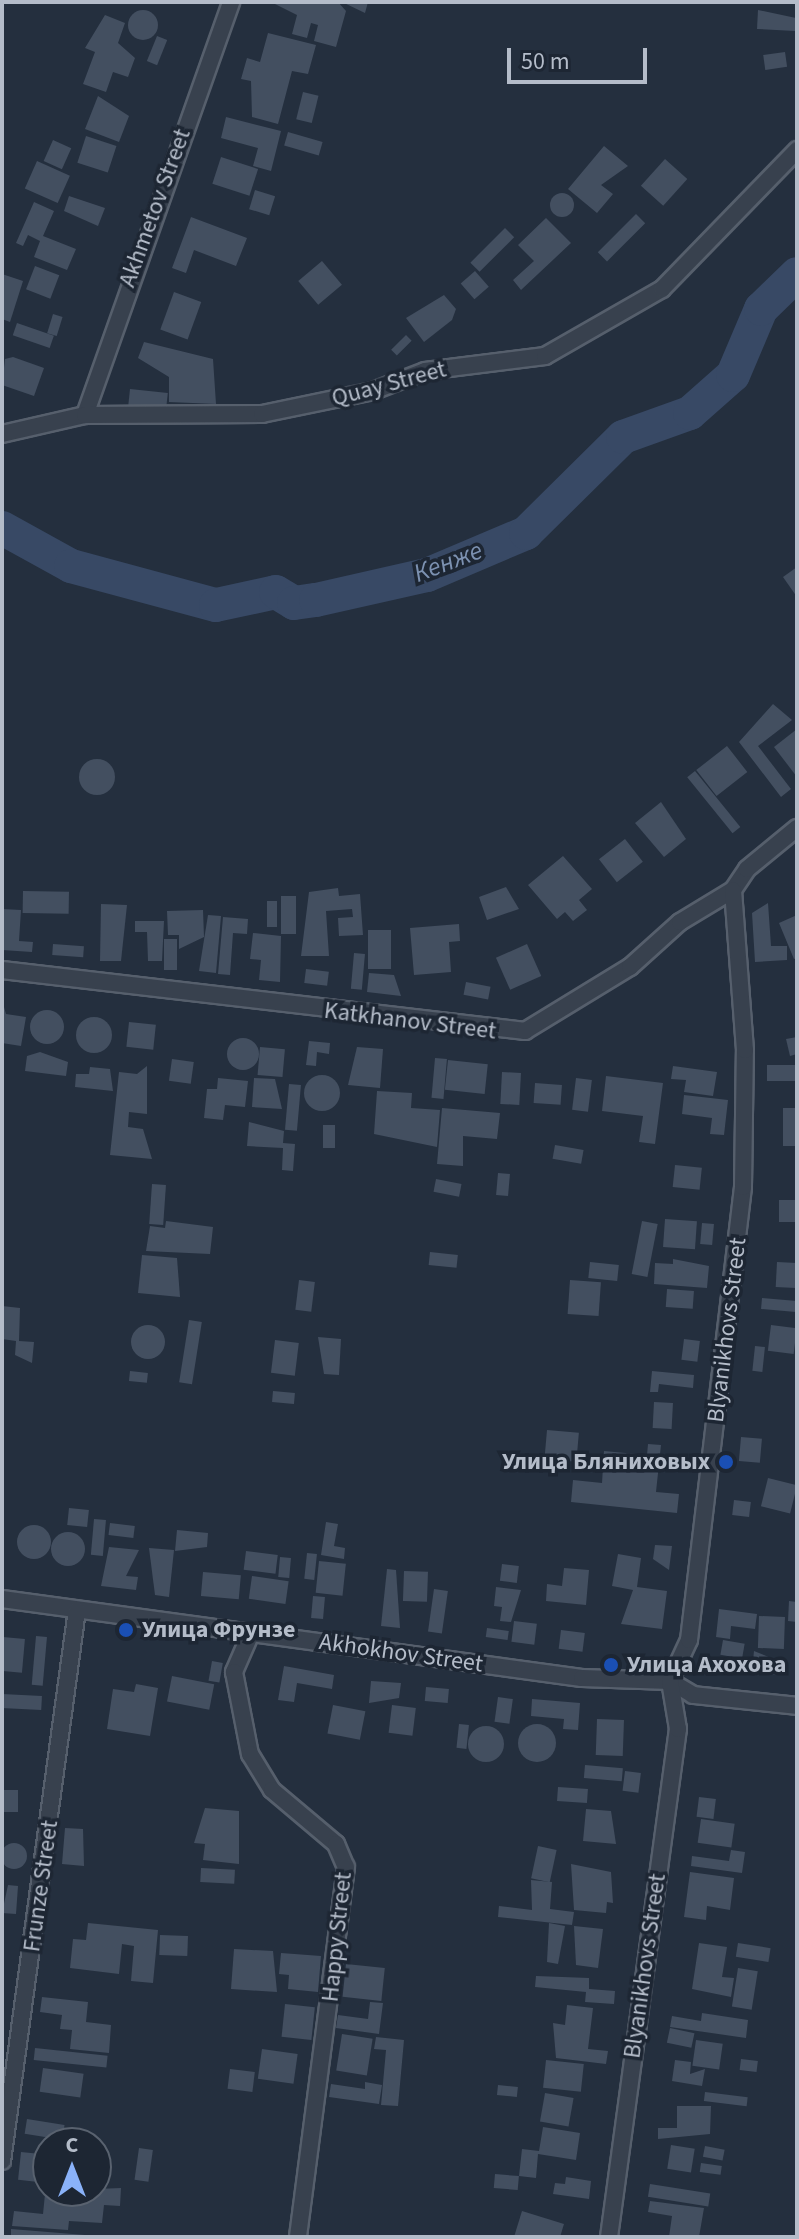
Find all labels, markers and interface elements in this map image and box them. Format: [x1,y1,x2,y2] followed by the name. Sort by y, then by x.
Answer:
[511,32,651,82] scale bar
[521,44,570,79] text: 50 m
[113,125,197,291] street label: Akhmetov Street
[329,355,449,413] street label: Quay Street
[409,535,487,589] water label: Кенже
[322,996,498,1046] street label: Katkhanov Street
[701,1236,753,1424] street label: Blyanikhovs Street
[502,1448,710,1476] place label: Улица Бляниховых
[717,1453,735,1471] marker: Улица Бляниховых
[142,1616,295,1644] place label: Улица Фрунзе
[117,1621,135,1639] marker: Улица Фрунзе
[317,1627,485,1679] street label: Akhokhov Street
[627,1651,786,1679] place label: Улица Ахохова
[602,1656,620,1674] marker: Улица Ахохова
[18,1818,64,1954] street label: Frunze Street
[316,1871,358,2003] street label: Happy Street
[618,1872,672,2060] street label: Blyanikhovs Street
[32,2127,112,2207] north arrow
[66,2129,78,2161] text: С

